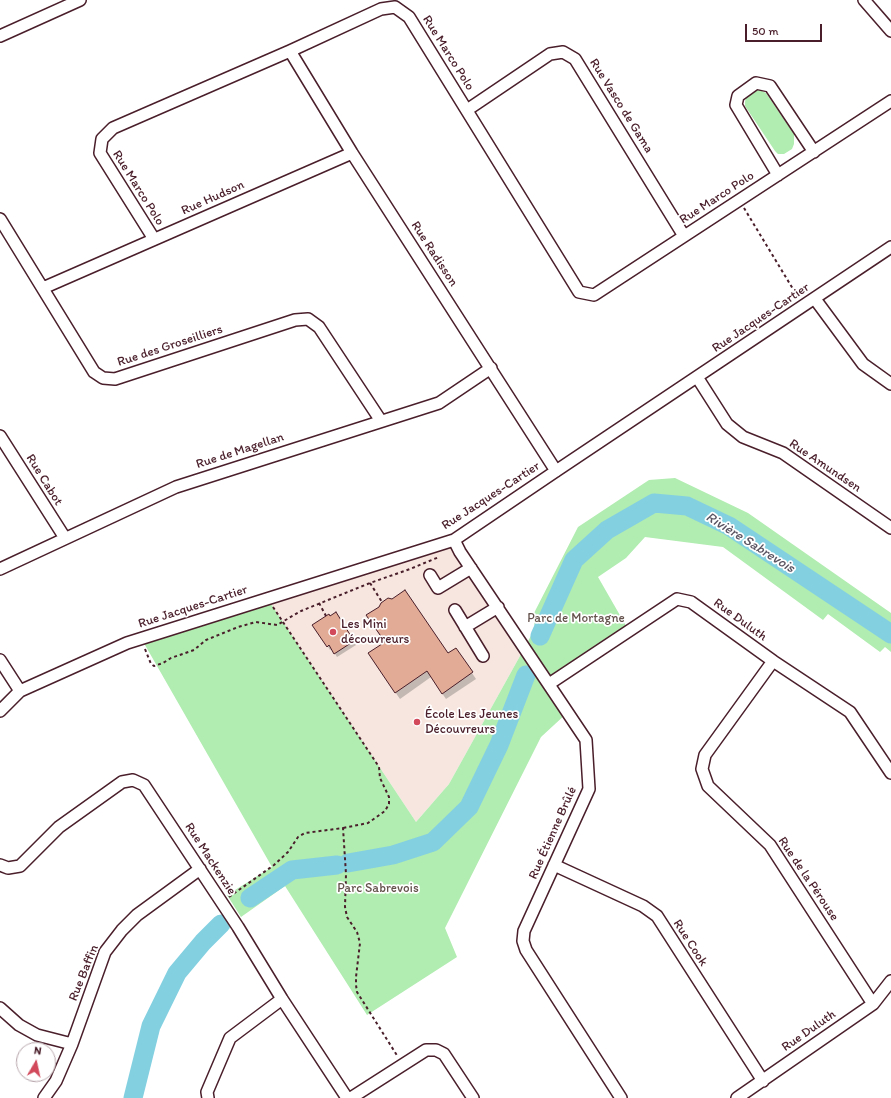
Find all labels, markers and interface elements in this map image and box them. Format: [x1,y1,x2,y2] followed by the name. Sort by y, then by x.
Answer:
[419,13,477,93] street label: Rue Marco Polo
[747,16,824,42] scale bar
[752,24,778,38] text: 50 m
[586,56,656,156] street label: Rue Vasco de Gama
[109,148,167,228] street label: Rue Marco Polo
[677,168,757,228] street label: Rue Marco Polo
[179,177,247,219] street label: Rue Hudson
[407,218,461,290] street label: Rue Radisson
[709,280,813,356] street label: Rue Jacques-Cartier
[115,322,225,370] street label: Rue des Groseilliers
[194,429,286,473] street label: Rue de Magellan
[786,436,864,496] street label: Rue Amundsen
[22,451,66,509] street label: Rue Cabot
[439,458,543,534] street label: Rue Jacques-Cartier
[702,509,798,577] water label: Rivière Sabrevois
[136,582,250,632] street label: Rue Jacques-Cartier
[710,595,770,645] street label: Rue Duluth
[527,611,625,627] park label: Parc de Mortagne
[341,617,409,648] place label: Les Mini découvreurs
[328,627,338,637] marker: Les Mini découvreurs
[425,707,518,738] place label: École Les Jeunes Découvreurs
[412,717,422,727] marker: École Les Jeunes Découvreurs
[526,784,580,882] street label: Rue Étienne Brûlé
[181,820,239,898] street label: Rue Mackenzie
[774,834,842,924] street label: Rue de la Pérouse
[337,881,419,897] park label: Parc Sabrevois
[669,917,711,969] street label: Rue Cook
[66,943,102,1003] street label: Rue Baffin
[779,1007,839,1055] street label: Rue Duluth
[16,1042,56,1082] north arrow
[33,1044,42,1058] text: N

